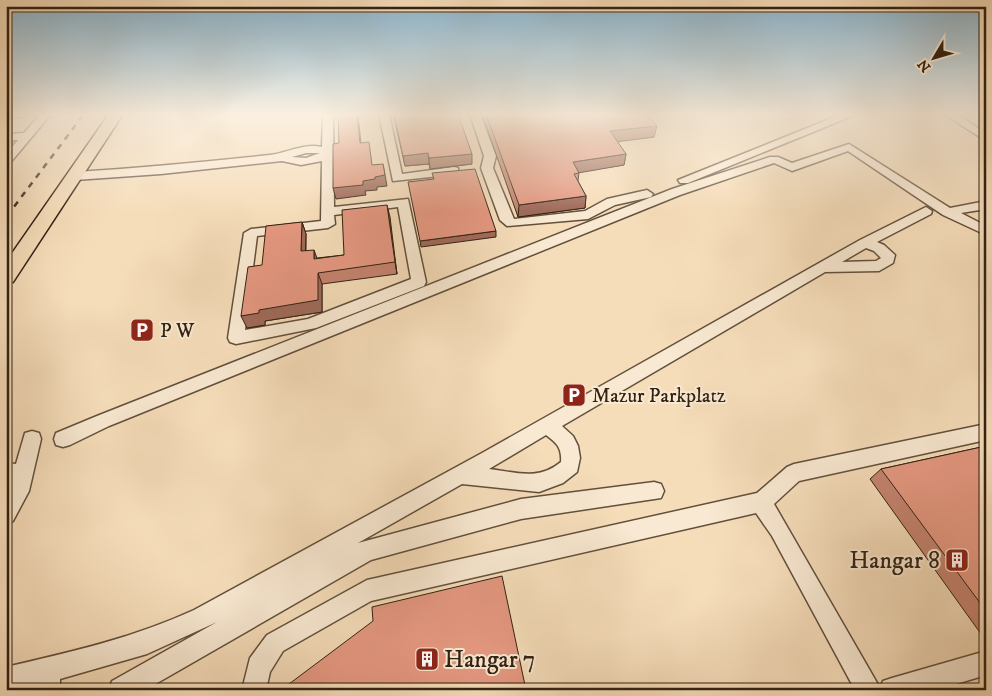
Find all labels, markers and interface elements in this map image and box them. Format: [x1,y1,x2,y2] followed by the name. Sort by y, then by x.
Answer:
[910,32,960,82] north arrow
[914,55,935,75] text: N
[129,317,155,343] parking icon: P W
[160,319,195,344] place label: P W
[561,382,587,408] parking icon: Mazur Parkplatz
[592,384,726,409] place label: Mazur Parkplatz
[849,546,940,576] place label: Hangar 8
[944,547,970,573] building icon: Hangar 8
[444,645,536,675] place label: Hangar 7
[414,646,440,672] building icon: Hangar 7

